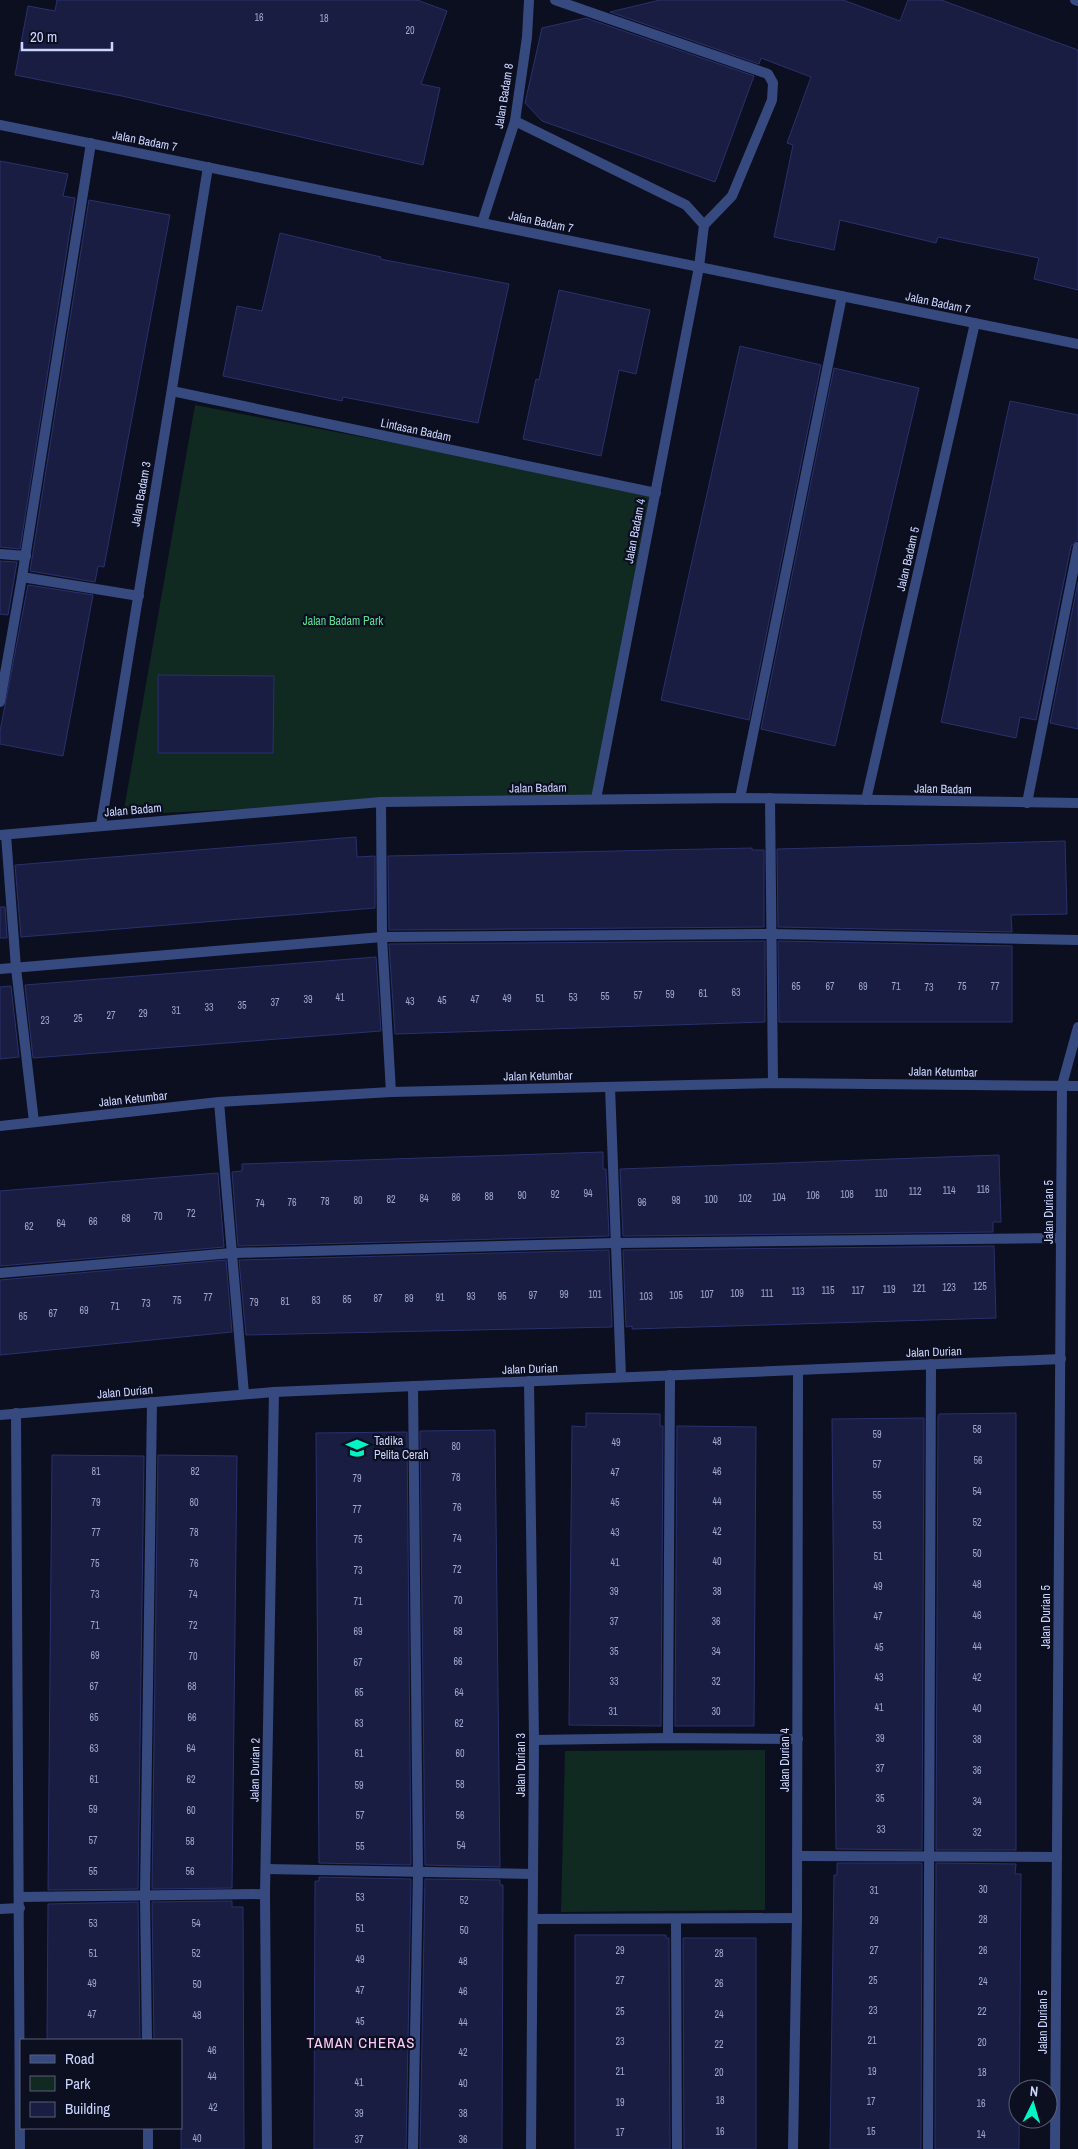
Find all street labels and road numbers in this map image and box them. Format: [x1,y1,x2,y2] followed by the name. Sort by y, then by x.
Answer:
[491,62,517,130] street label: Jalan Badam 8
[111,127,179,155] street label: Jalan Badam 7
[507,207,575,237] street label: Jalan Badam 7
[904,288,972,318] street label: Jalan Badam 7
[379,415,453,445] street label: Lintasan Badam
[127,460,155,528] street label: Jalan Badam 3
[621,497,649,565] street label: Jalan Badam 4
[893,525,923,593] street label: Jalan Badam 5
[509,780,567,796] street label: Jalan Badam
[914,781,972,797] street label: Jalan Badam
[104,800,162,820] street label: Jalan Badam
[908,1063,978,1081] street label: Jalan Ketumbar
[503,1067,573,1085] street label: Jalan Ketumbar
[98,1087,169,1111] street label: Jalan Ketumbar
[1041,1179,1057,1244] street label: Jalan Durian 5
[906,1343,962,1361] street label: Jalan Durian
[502,1360,558,1378] street label: Jalan Durian
[97,1382,153,1402] street label: Jalan Durian
[1038,1584,1054,1649] street label: Jalan Durian 5
[777,1727,793,1792] street label: Jalan Durian 4
[513,1733,529,1797] street label: Jalan Durian 3
[246,1738,264,1802] street label: Jalan Durian 2
[1035,1989,1051,2054] street label: Jalan Durian 5

